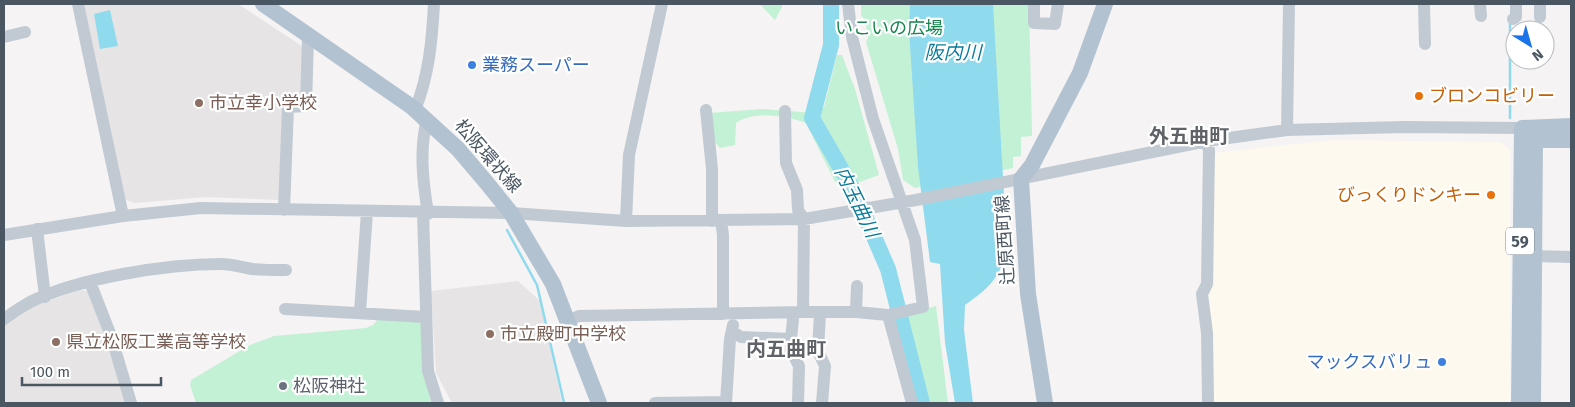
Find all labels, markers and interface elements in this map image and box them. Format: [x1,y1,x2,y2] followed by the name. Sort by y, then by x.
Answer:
[835,17,943,39] park label: いこいの広場
[1505,20,1555,70] north arrow
[924,41,983,64] water label: 阪内川
[1529,45,1546,65] text: N
[482,54,590,76] place label: 業務スーパー
[466,59,478,71] marker: 業務スーパー
[1429,85,1555,107] place label: ブロンコビリー
[1413,90,1425,102] marker: ブロンコビリー
[209,92,317,114] place label: 市立幸小学校
[193,97,205,109] marker: 市立幸小学校
[450,115,526,197] street label: 松阪環状線
[1149,124,1229,148] district label: 外五曲町
[830,163,885,243] water label: 内玉曲川
[1337,184,1481,206] place label: びっくりドンキー
[1485,189,1497,201] marker: びっくりドンキー
[991,194,1019,286] street label: 辻原西町線
[1506,228,1534,255] road number: 59
[500,323,626,345] place label: 市立殿町中学校
[484,328,496,340] marker: 市立殿町中学校
[66,331,246,353] place label: 県立松阪工業高等学校
[50,336,62,348] marker: 県立松阪工業高等学校
[746,337,826,361] district label: 内五曲町
[1307,351,1432,373] place label: マックスバリュ
[22,354,161,386] scale bar
[1436,356,1448,368] marker: マックスバリュ
[30,363,70,381] text: 100 m
[293,375,365,397] place label: 松阪神社
[277,380,289,392] marker: 松阪神社

